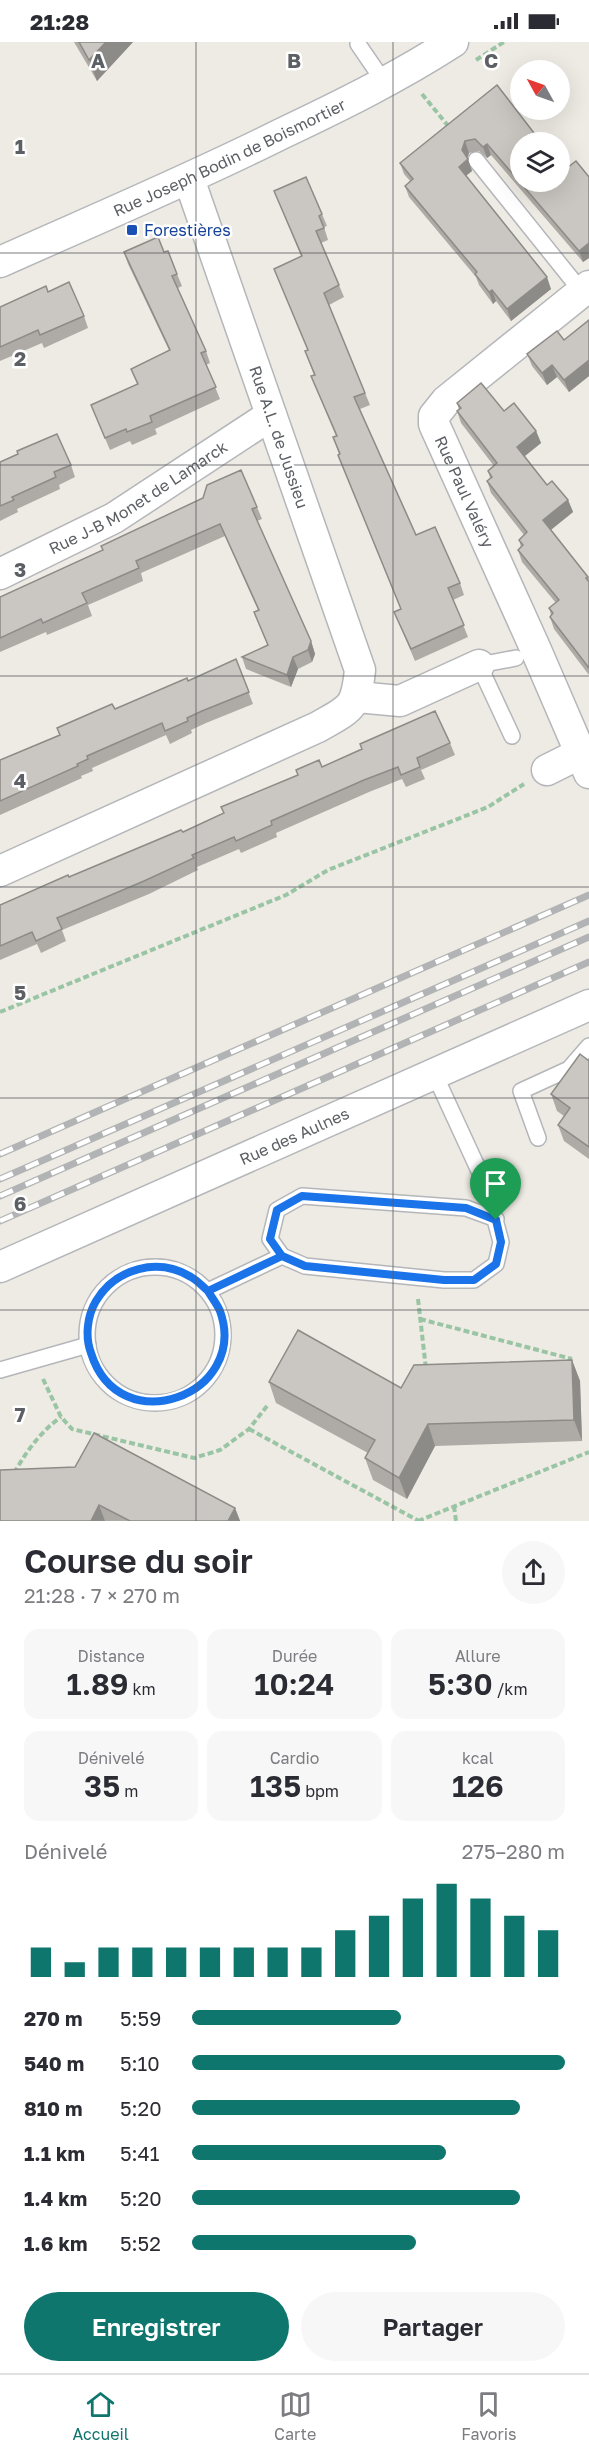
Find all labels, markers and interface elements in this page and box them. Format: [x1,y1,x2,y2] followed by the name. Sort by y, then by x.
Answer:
[30,8,89,35] text: 21:28
[91,48,105,72] text: A
[287,48,301,72] text: B
[484,48,498,72] text: C
[510,60,570,120] north arrow
[510,60,570,192] map controls
[110,94,349,221] street label: Rue Joseph Bodin de Boismortier
[510,132,570,192] button: layers
[15,134,25,158] text: 1
[144,220,231,240] place label: Forestières
[125,223,139,237] marker: Forestières
[14,346,26,370] text: 2
[245,363,313,511] street label: Rue A.L. de Jussieu
[431,433,498,551] street label: Rue Paul Valéry
[46,436,231,558] street label: Rue J-B Monet de Lamarck
[14,557,26,581] text: 3
[14,768,26,792] text: 4
[14,980,26,1004] text: 5
[236,1103,352,1169] street label: Rue des Aulnes
[470,1158,521,1220] pin
[479,1167,512,1200] icon: arrive
[14,1191,26,1215] text: 6
[15,1402,26,1426] text: 7
[24,1541,253,1580] text: Course du soir
[502,1541,565,1604] button: share
[24,1583,180,1607] text: 21:28 · 7 × 270 m
[78,1646,145,1666] text: Distance
[272,1646,317,1666] text: Durée
[455,1646,501,1666] text: Allure
[67,1666,129,1702] text: 1.89
[254,1666,335,1702] text: 10:24
[428,1666,493,1702] text: 5:30
[129,1679,156,1699] text: km
[493,1679,528,1699] text: /km
[78,1748,145,1768] text: Dénivelé
[270,1748,319,1768] text: Cardio
[462,1748,494,1768] text: kcal
[84,1768,120,1804] text: 35
[250,1768,301,1804] text: 135
[452,1768,504,1804] text: 126
[120,1781,138,1801] text: m
[301,1781,339,1801] text: bpm
[24,1839,107,1863] text: Dénivelé
[462,1839,565,1863] text: 275–280 m
[24,2006,83,2030] text: 270 m
[120,2006,161,2030] text: 5:59
[24,2051,84,2075] text: 540 m
[120,2051,160,2075] text: 5:10
[24,2096,83,2120] text: 810 m
[120,2096,162,2120] text: 5:20
[24,2141,85,2165] text: 1.1 km
[120,2141,160,2165] text: 5:41
[24,2186,87,2210] text: 1.4 km
[120,2186,162,2210] text: 5:20
[24,2231,88,2255] text: 1.6 km
[120,2231,161,2255] text: 5:52
[24,2292,289,2361] button: Enregistrer
[301,2292,565,2361] button: Partager
[73,2388,129,2444] tab: Accueil
[274,2388,316,2444] tab: Carte
[461,2388,516,2444] tab: Favoris

